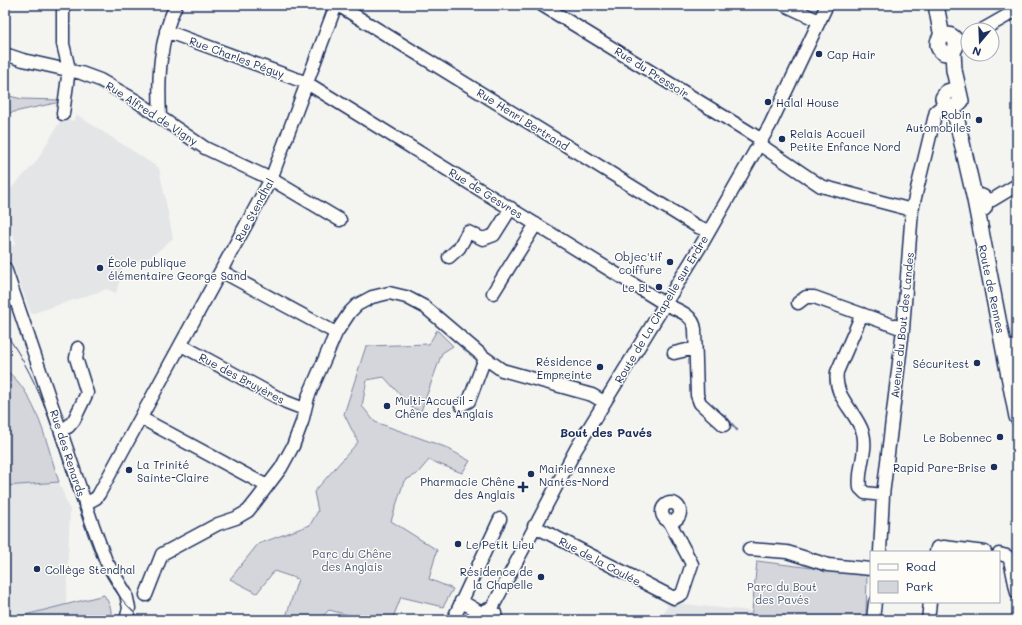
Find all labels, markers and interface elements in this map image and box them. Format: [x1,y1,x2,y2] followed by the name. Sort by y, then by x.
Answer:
[960,22,1000,62] north arrow
[187,33,287,81] street label: Rue Charles Péguy
[612,43,692,101] street label: Rue du Pressoir
[970,43,983,60] text: N
[827,47,876,62] place label: Cap Hair
[814,49,824,59] marker: Cap Hair
[103,78,201,149] street label: Rue Alfred de Vigny
[474,85,572,153] street label: Rue Henri Bertrand
[776,95,839,110] place label: Halal House
[763,97,773,107] marker: Halal House
[905,107,971,135] place label: Robin Automobiles
[974,115,984,125] marker: Robin Automobiles
[790,126,900,154] place label: Relais Accueil Petite Enfance Nord
[777,134,787,144] marker: Relais Accueil Petite Enfance Nord
[446,164,526,222] street label: Rue de Gesvres
[231,176,277,244] street label: Rue Stendhal
[611,232,711,386] street label: Route de La Chapelle sur Erdre
[975,243,1009,335] street label: Route de Rennes
[614,249,663,277] place label: Objec'tif coiffure
[887,251,917,399] street label: Avenue du Bout des Landes
[108,255,247,283] place label: École publique élémentaire George Sand
[665,257,675,267] marker: Objec'tif coiffure
[95,263,105,273] marker: École publique élémentaire George Sand
[622,280,651,295] place label: Le BL
[654,282,664,292] marker: Le BL
[197,349,287,407] street label: Rue des Bruyères
[536,354,592,382] place label: Résidence Empreinte
[913,356,969,371] place label: Sécuritest
[972,358,982,368] marker: Sécuritest
[595,362,605,372] marker: Résidence Empreinte
[395,393,493,421] place label: Multi-Accueil - Chêne des Anglais
[382,401,392,411] marker: Multi-Accueil - Chêne des Anglais
[47,408,89,498] street label: Rue des Renards
[560,424,652,440] district label: Bout des Pavés
[923,430,992,445] place label: Le Bobennec
[995,432,1005,442] marker: Le Bobennec
[137,457,209,485] place label: La Trinité Sainte-Claire
[893,460,986,475] place label: Rapid Pare-Brise
[539,461,616,489] place label: Mairie annexe Nantes-Nord
[989,462,999,472] marker: Rapid Pare-Brise
[124,465,134,475] marker: La Trinité Sainte-Claire
[526,469,536,479] marker: Mairie annexe Nantes-Nord
[420,474,515,502] place label: Pharmacie Chêne des Anglais
[518,482,528,492] marker: Pharmacie Chêne des Anglais
[556,533,644,589] street label: Rue de la Coulée
[466,537,534,552] place label: Le Petit Lieu
[453,539,463,549] marker: Le Petit Lieu
[312,546,392,574] park label: Parc du Chêne des Anglais
[870,551,1000,603] legend
[906,558,936,574] text: Road
[45,562,135,577] place label: Collège Stendhal
[32,564,42,574] marker: Collège Stendhal
[460,564,533,592] place label: Résidence de la Chapelle
[536,572,546,582] marker: Résidence de la Chapelle
[906,578,933,594] text: Park
[747,579,817,607] park label: Parc du Bout des Pavés

